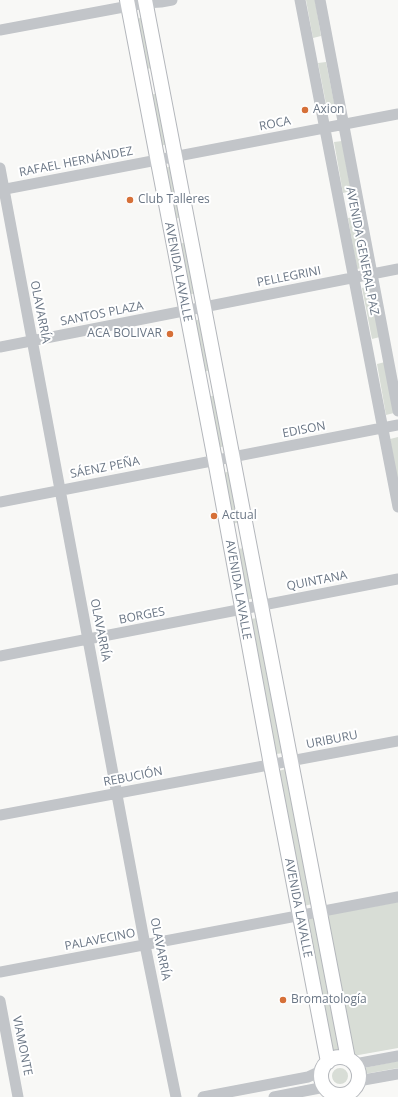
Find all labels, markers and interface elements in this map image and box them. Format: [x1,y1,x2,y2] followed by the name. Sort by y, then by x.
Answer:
[313,103,344,117] place label: Axion
[300,105,310,115] marker: Axion
[258,114,292,134] street label: ROCA
[18,144,134,180] street label: RAFAEL HERNÁNDEZ
[342,186,382,316] street label: AVENIDA GENERAL PAZ
[138,193,210,207] place label: Club Talleres
[125,195,135,205] marker: Club Talleres
[161,221,195,323] street label: AVENIDA LAVALLE
[256,264,322,290] street label: PELLEGRINI
[27,279,53,345] street label: OLAVARRÍA
[59,299,145,329] street label: SANTOS PLAZA
[87,327,162,341] place label: ACA BOLIVAR
[165,329,175,339] marker: ACA BOLIVAR
[281,419,327,441] street label: EDISON
[69,454,141,482] street label: SÁENZ PEÑA
[222,509,257,523] place label: Actual
[209,511,219,521] marker: Actual
[222,539,254,641] street label: AVENIDA LAVALLE
[286,568,348,594] street label: QUINTANA
[87,597,113,663] street label: OLAVARRÍA
[118,604,166,628] street label: BORGES
[305,728,359,752] street label: URIBURU
[102,764,164,790] street label: REBUCIÓN
[281,857,315,959] street label: AVENIDA LAVALLE
[147,916,173,982] street label: OLAVARRÍA
[63,926,137,954] street label: PALAVECINO
[291,993,367,1007] place label: Bromatología
[278,995,288,1005] marker: Bromatología
[9,1015,35,1077] street label: VIAMONTE

